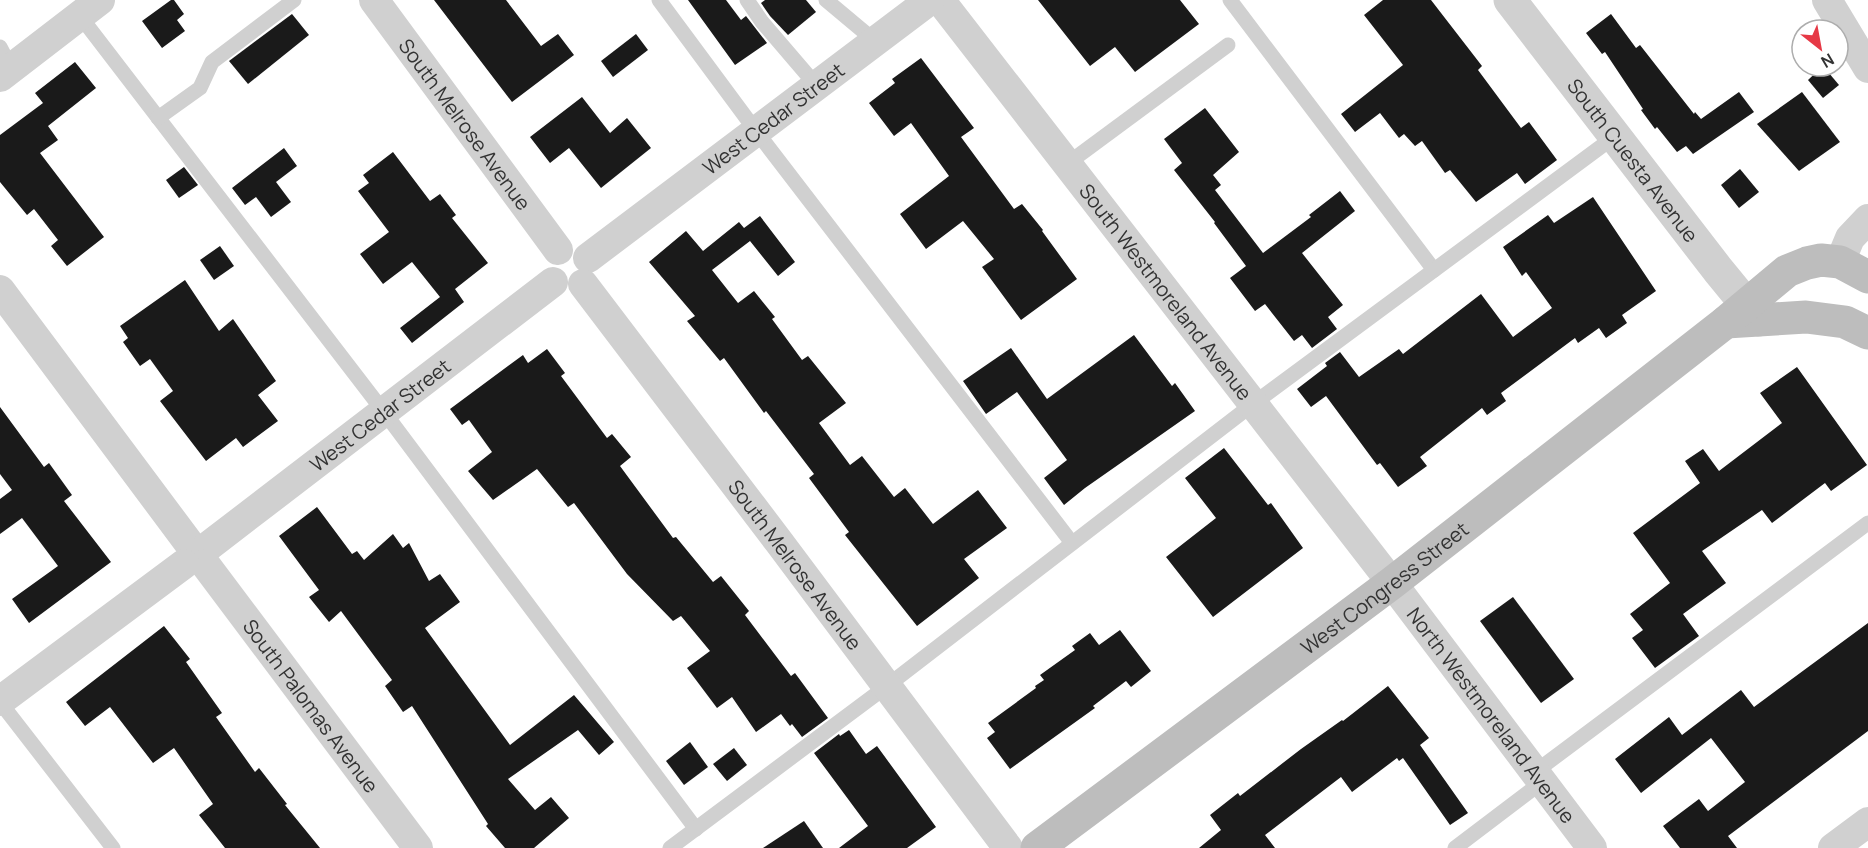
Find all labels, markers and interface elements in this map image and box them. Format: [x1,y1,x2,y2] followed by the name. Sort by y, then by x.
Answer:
[1790,18,1850,78] north arrow
[393,33,537,215] street label: South Melrose Avenue
[1817,48,1838,73] text: N
[697,56,849,180] street label: West Cedar Street
[1562,73,1705,247] street label: South Cuesta Avenue
[1074,178,1259,405] street label: South Westmoreland Avenue
[304,352,456,477] street label: West Cedar Street
[723,474,868,655] street label: South Melrose Avenue
[1295,515,1474,660] street label: West Congress Street
[1401,602,1582,828] street label: North Westmoreland Avenue
[237,613,385,798] street label: South Palomas Avenue

